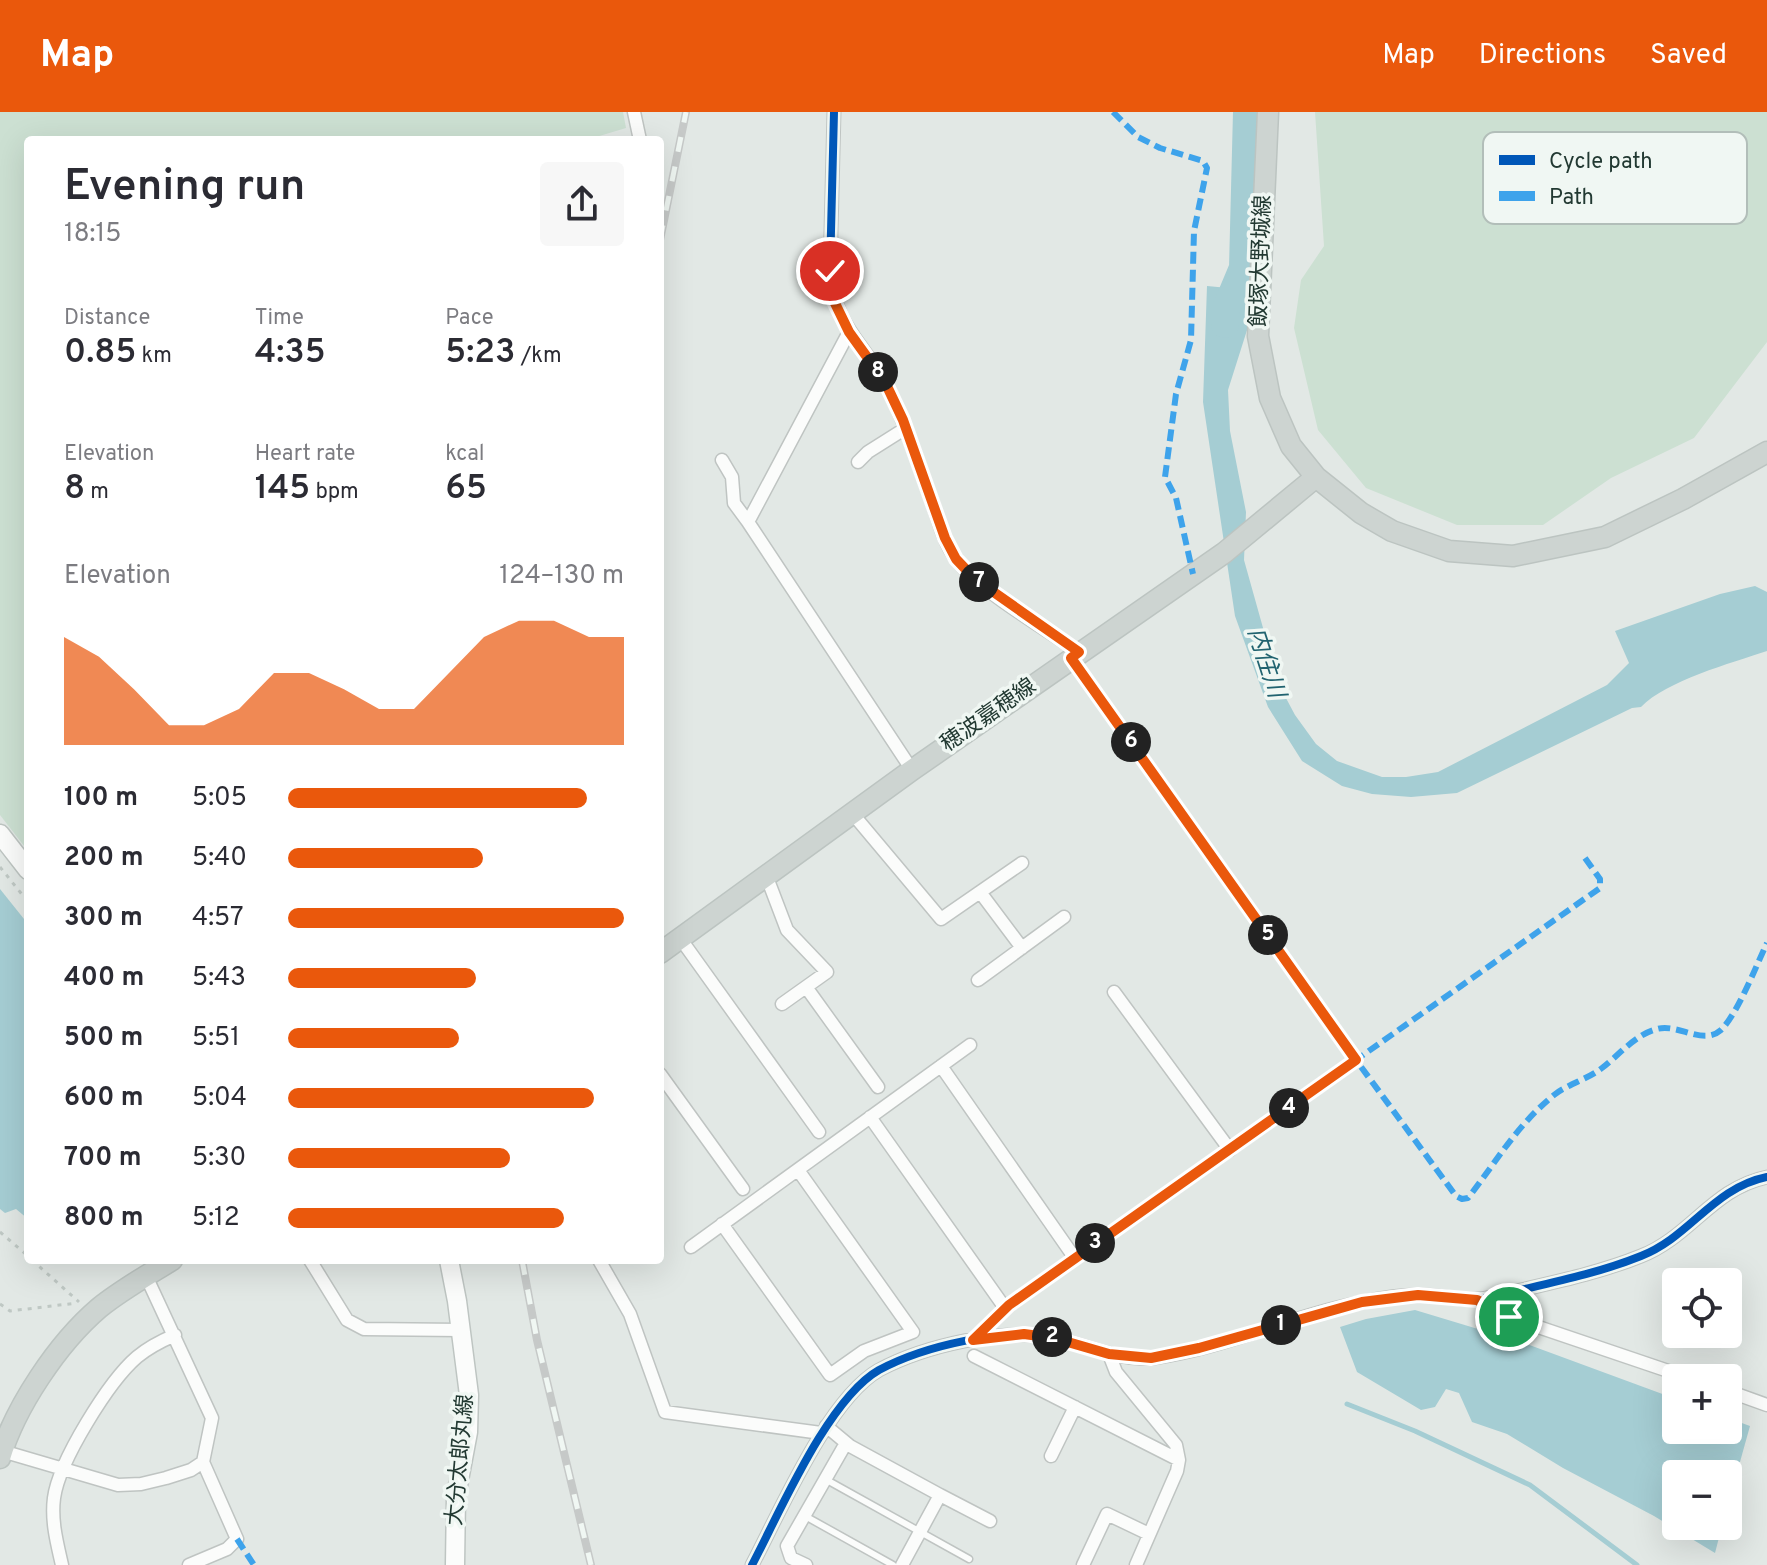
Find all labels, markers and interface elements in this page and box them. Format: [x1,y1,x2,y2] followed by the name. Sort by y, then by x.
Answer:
[40,32,114,81] text: Map
[1382,38,1435,74] text: Map
[1479,38,1606,74] text: Directions
[1650,38,1727,74] text: Saved
[1483,132,1747,224] legend
[1549,149,1653,176] text: Cycle path
[64,160,305,216] text: Evening run
[540,162,624,246] button: share
[1549,185,1594,212] text: Path
[1246,195,1278,327] street label: 飯塚大野城線
[64,218,121,251] text: 18:15
[796,237,864,305] pin
[808,249,852,293] icon: check
[64,305,150,332] text: Distance
[255,305,304,332] text: Time
[445,305,494,332] text: Pace
[64,332,136,375] text: 0.85
[255,332,326,375] text: 4:35
[445,332,515,375] text: 5:23
[136,343,172,370] text: km
[515,343,562,370] text: /km
[858,352,898,392] pin: 8
[871,358,885,385] text: 8
[64,441,154,468] text: Elevation
[255,441,355,468] text: Heart rate
[445,441,484,468] text: kcal
[64,468,85,511] text: 8
[255,468,310,511] text: 145
[445,468,487,511] text: 65
[85,479,109,506] text: m
[310,479,359,506] text: bpm
[64,560,171,593] text: Elevation
[499,560,624,593] text: 124–130 m
[959,562,999,602] pin: 7
[973,568,985,595] text: 7
[1240,624,1291,705] water label: 内住川
[936,673,1042,759] street label: 穂波嘉穂線
[1111,722,1151,762] pin: 6
[1124,728,1138,755] text: 6
[64,782,138,815] text: 100 m
[192,782,247,815] text: 5:05
[64,842,143,875] text: 200 m
[192,842,247,875] text: 5:40
[64,902,143,935] text: 300 m
[192,902,243,935] text: 4:57
[1248,915,1288,955] pin: 5
[1261,921,1275,948] text: 5
[64,962,144,995] text: 400 m
[192,962,246,995] text: 5:43
[64,1022,143,1055] text: 500 m
[192,1022,240,1055] text: 5:51
[64,1082,144,1115] text: 600 m
[192,1082,247,1115] text: 5:04
[1269,1088,1309,1128] pin: 4
[1282,1094,1296,1121] text: 4
[64,1142,142,1175] text: 700 m
[192,1142,246,1175] text: 5:30
[64,1202,144,1235] text: 800 m
[192,1202,240,1235] text: 5:12
[1075,1223,1115,1263] pin: 3
[1088,1229,1102,1256] text: 3
[1662,1268,1742,1540] map controls
[1662,1268,1742,1348] button: locate
[1475,1283,1543,1351] pin
[1487,1295,1531,1339] icon: arrive
[1261,1305,1301,1345] pin: 1
[1277,1311,1285,1338] text: 1
[1032,1317,1072,1357] pin: 2
[1045,1323,1059,1350] text: 2
[1662,1364,1742,1444] button: +
[442,1393,480,1527] street label: 大分太郎丸線
[1662,1460,1742,1540] button: −

